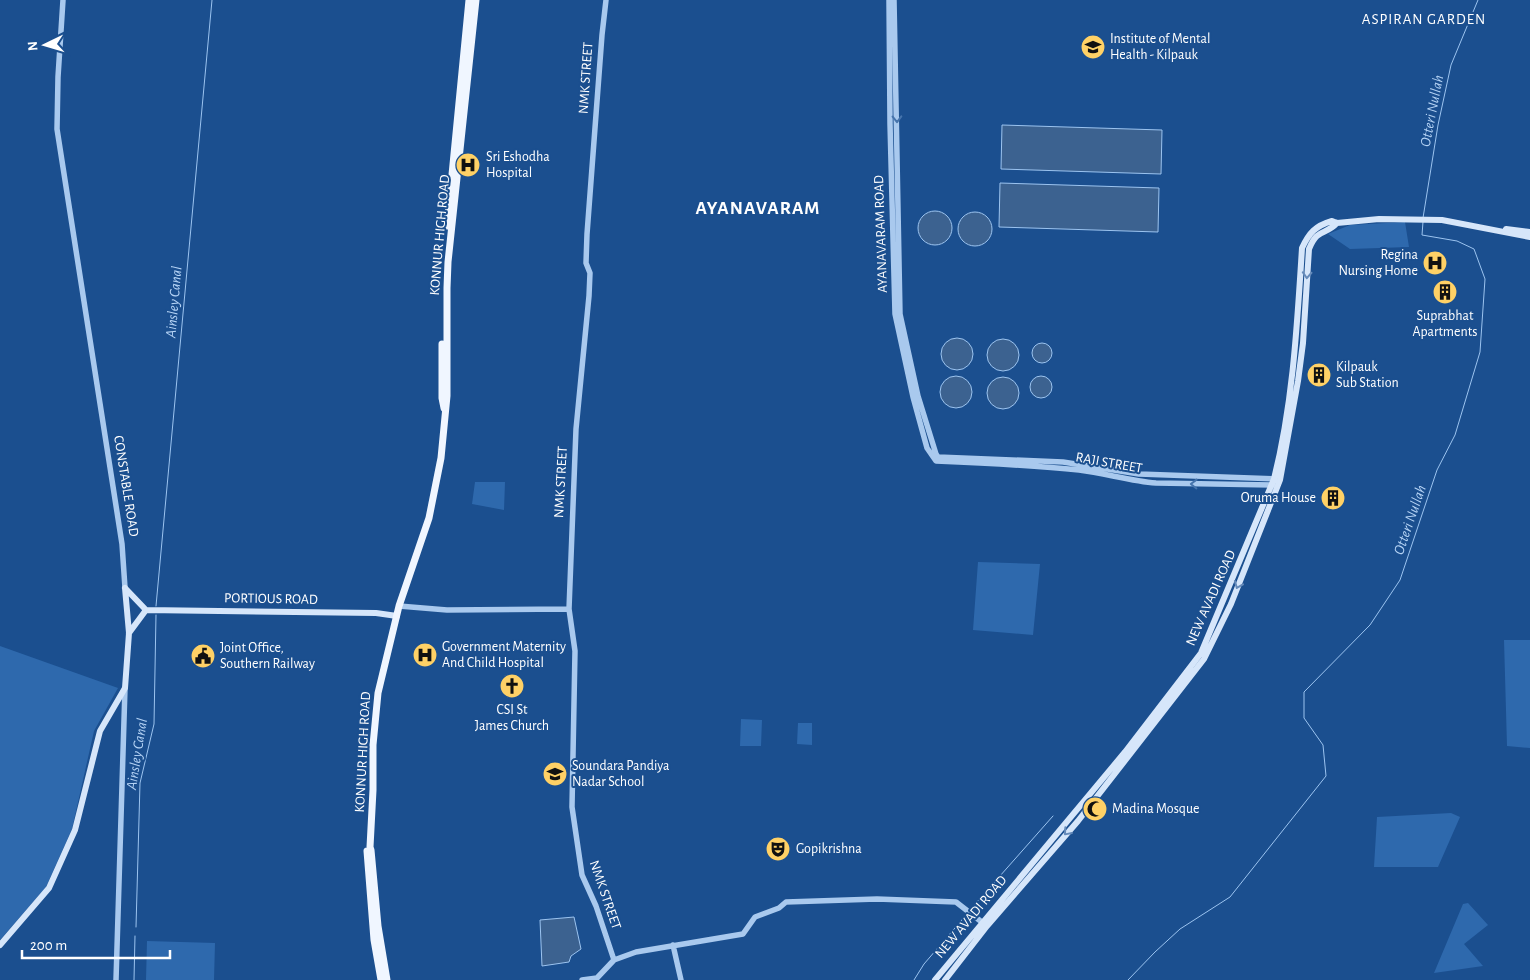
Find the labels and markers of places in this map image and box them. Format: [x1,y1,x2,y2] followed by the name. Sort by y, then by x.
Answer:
[1110,32,1211,62] place label: Institute of Mental Health - Kilpauk
[1080,34,1106,60] school or university icon: Institute of Mental Health - Kilpauk
[486,150,550,180] place label: Sri Eshodha Hospital
[455,152,481,178] hospital icon: Sri Eshodha Hospital
[1338,248,1419,278] place label: Regina Nursing Home
[1422,250,1448,276] hospital icon: Regina Nursing Home
[1432,279,1458,305] building icon: Suprabhat Apartments
[1413,309,1477,339] place label: Suprabhat Apartments
[1336,360,1399,390] place label: Kilpauk Sub Station
[1306,362,1332,388] building icon: Kilpauk Sub Station
[1320,485,1346,511] building icon: Oruma House
[1241,491,1316,505] place label: Oruma House
[442,640,566,670] place label: Government Maternity And Child Hospital
[220,641,315,671] place label: Joint Office, Southern Railway
[412,642,438,668] hospital icon: Government Maternity And Child Hospital
[190,643,216,669] public building icon: Joint Office, Southern Railway
[499,673,525,699] church icon: CSI St James Church
[475,703,549,733] place label: CSI St James Church
[572,759,670,789] place label: Soundara Pandiya Nadar School
[542,761,568,787] school or university icon: Soundara Pandiya Nadar School
[1082,796,1108,822] mosque icon: Madina Mosque
[1112,802,1200,816] place label: Madina Mosque
[765,836,791,862] theatre icon: Gopikrishna
[796,842,862,856] place label: Gopikrishna

